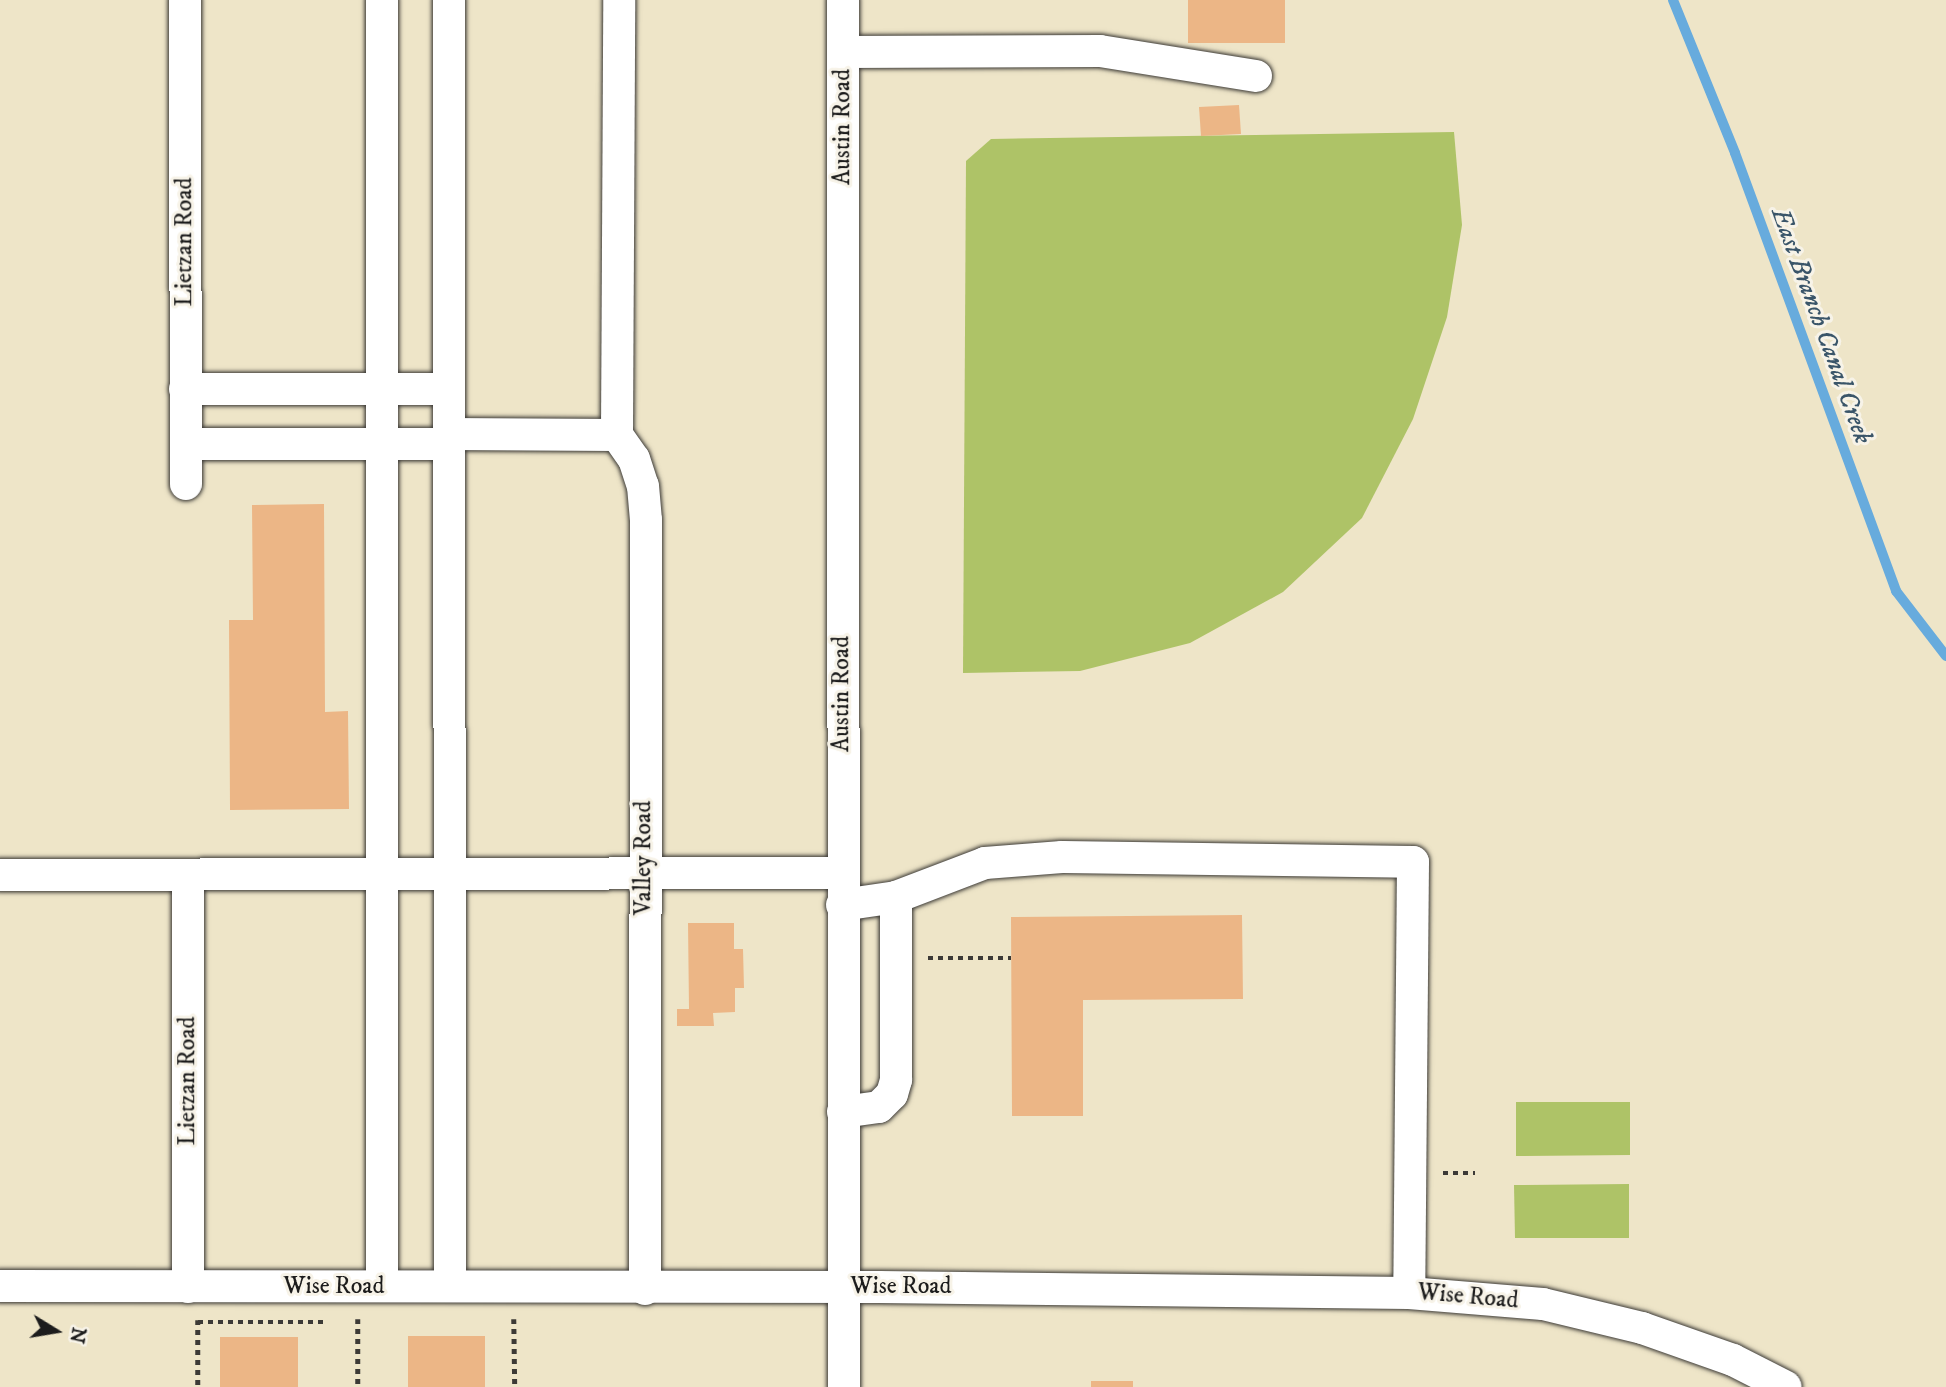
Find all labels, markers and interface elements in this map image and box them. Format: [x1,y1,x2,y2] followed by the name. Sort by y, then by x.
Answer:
[829,69,857,185] street label: Austin Road
[171,177,199,307] street label: Lietzan Road
[1764,204,1878,448] water label: East Branch Canal Creek
[828,636,856,752] street label: Austin Road
[630,801,658,915] street label: Valley Road
[174,1016,202,1146] street label: Lietzan Road
[284,1273,384,1301] street label: Wise Road
[851,1273,951,1301] street label: Wise Road
[1416,1278,1520,1316] street label: Wise Road
[21,1296,91,1366] north arrow
[64,1325,90,1345] text: N

